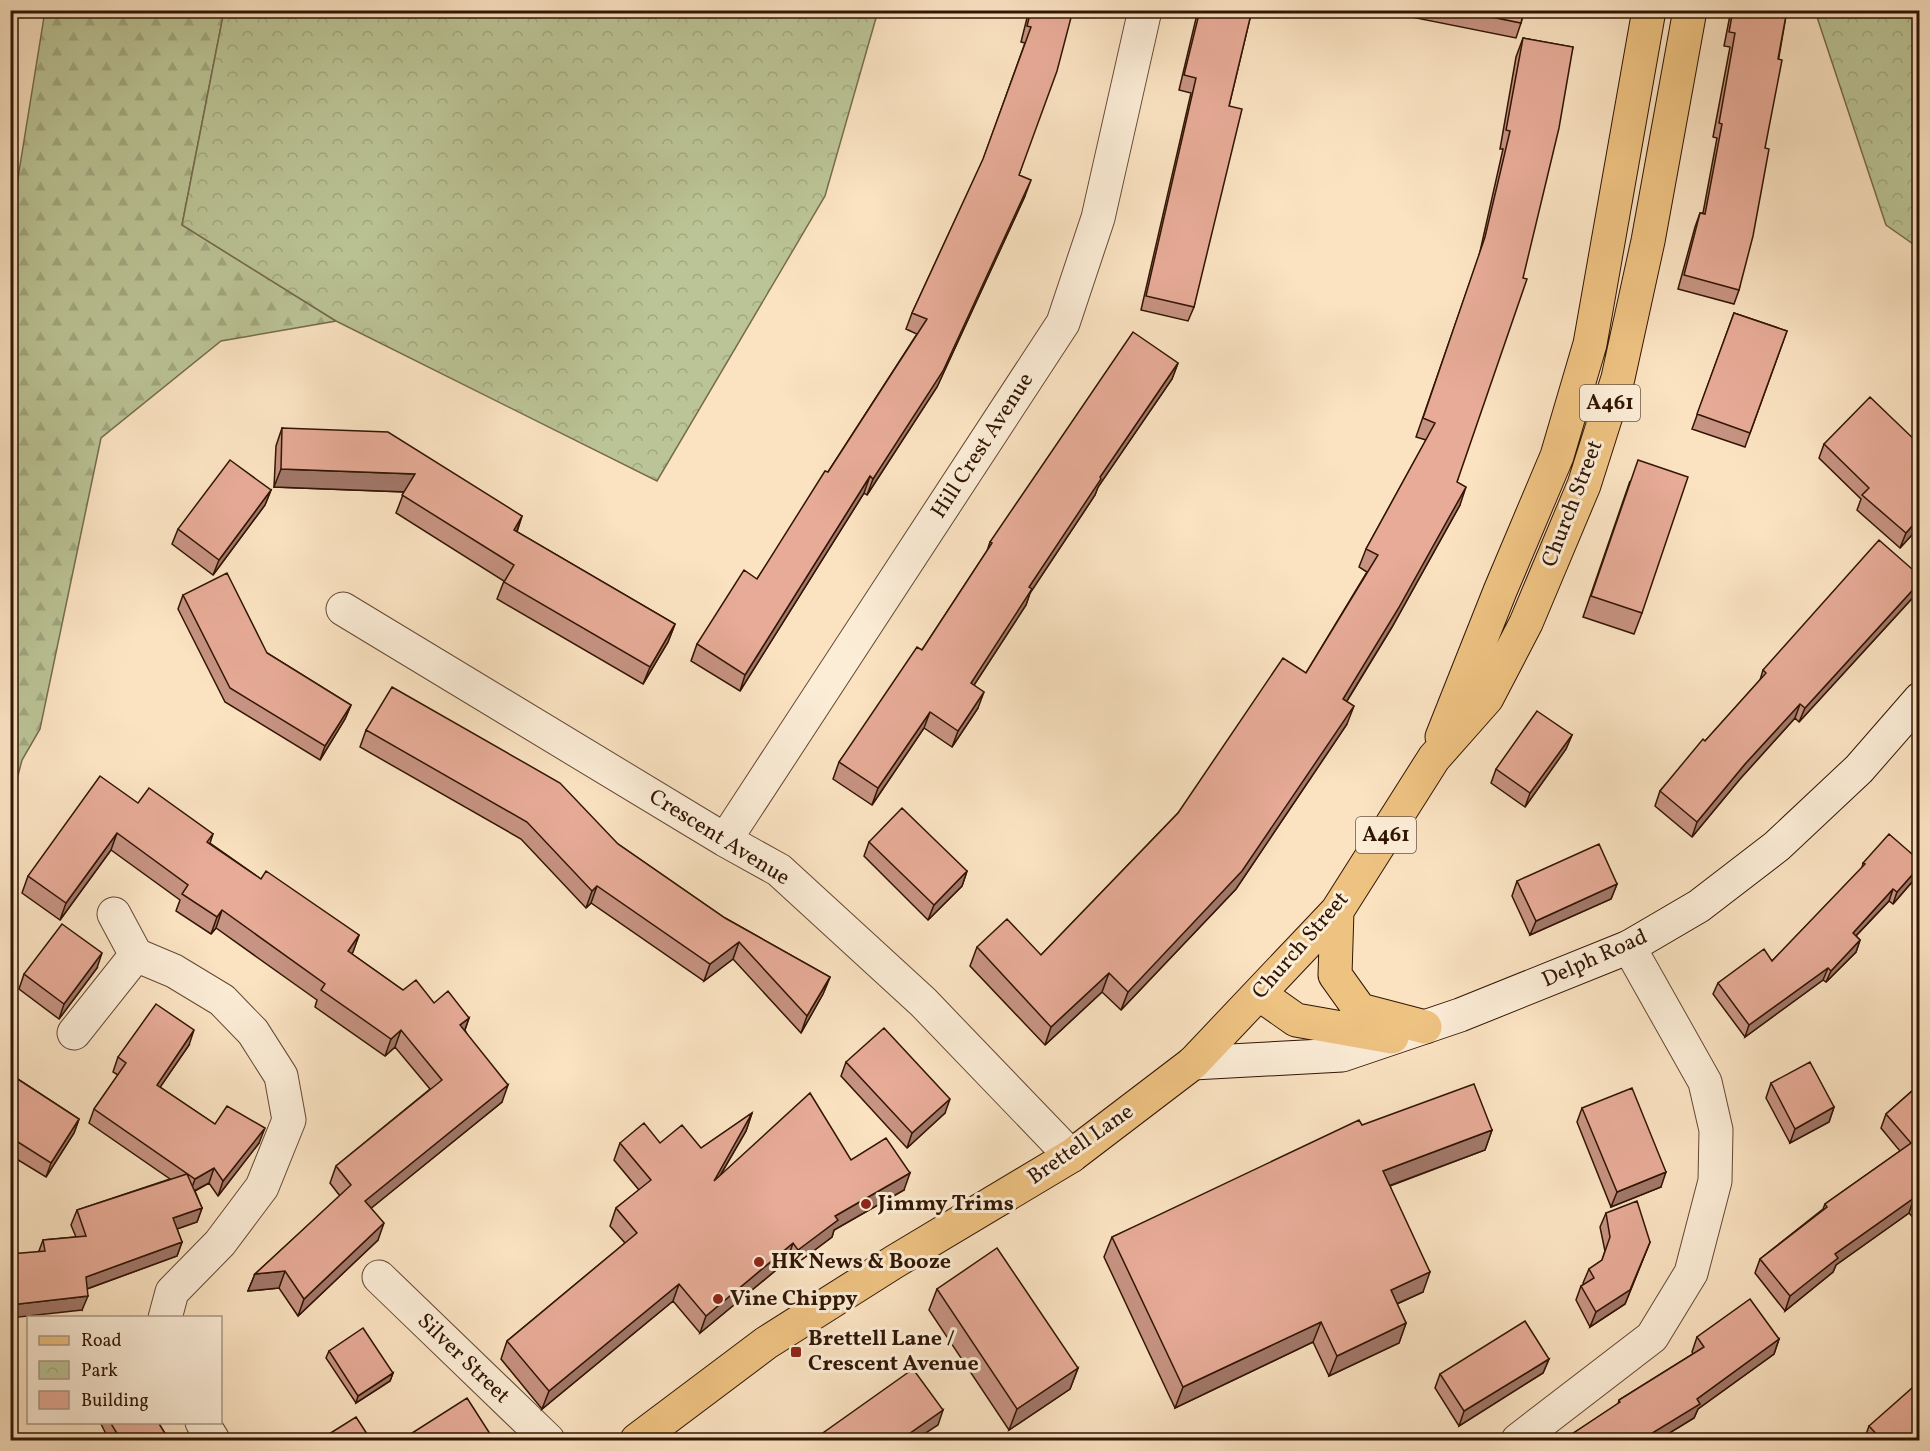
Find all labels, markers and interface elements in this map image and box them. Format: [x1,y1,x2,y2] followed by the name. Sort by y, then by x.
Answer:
[924,367,1042,525] street label: Hill Crest Avenue
[1580,385,1640,421] road number: A461
[1535,436,1612,572] street label: Church Street
[643,782,795,894] street label: Crescent Avenue
[1356,817,1416,853] road number: A461
[1245,885,1357,1007] street label: Church Street
[1537,922,1653,996] street label: Delph Road
[1022,1097,1140,1193] street label: Brettell Lane
[877,1189,1014,1220] place label: Jimmy Trims
[859,1197,873,1211] marker: Jimmy Trims
[771,1247,951,1278] place label: HK News & Booze
[752,1255,766,1269] marker: HK News & Booze
[730,1284,858,1315] place label: Vine Chippy
[711,1292,725,1306] marker: Vine Chippy
[410,1307,517,1411] street label: Silver Street
[27,1316,222,1424] legend
[808,1324,979,1380] place label: Brettell Lane / Crescent Avenue
[81,1329,122,1354] text: Road
[789,1345,803,1359] marker: Brettell Lane / Crescent Avenue
[81,1359,118,1384] text: Park
[81,1389,149,1414] text: Building

